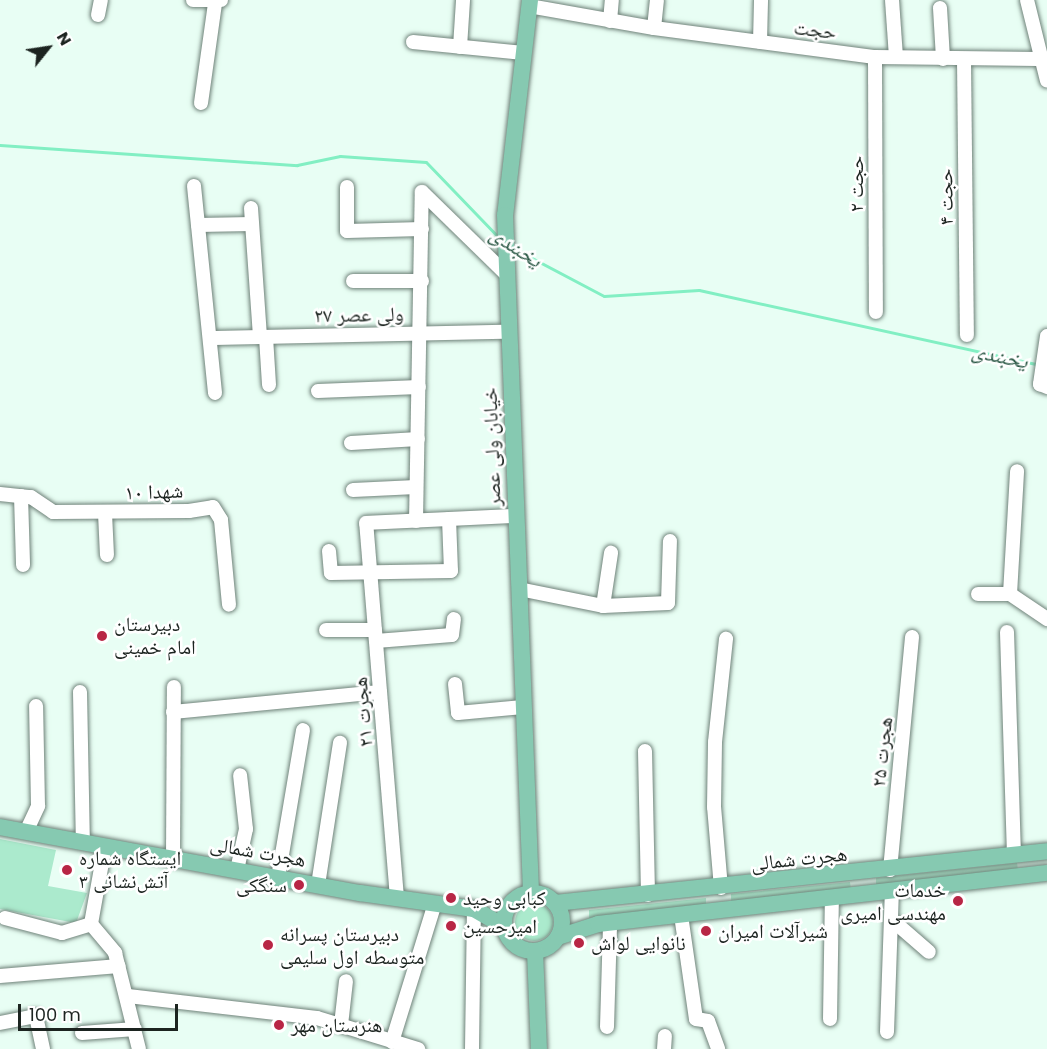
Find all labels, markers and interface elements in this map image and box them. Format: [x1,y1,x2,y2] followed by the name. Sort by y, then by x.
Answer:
[793,16,837,44] street label: حجت
[18,18,78,78] north arrow
[51,28,77,50] text: N
[844,156,868,212] street label: حجت ۲
[934,168,958,226] street label: حجت ۴
[485,221,547,273] water label: یخبندی
[314,302,404,328] street label: ولی عصر ۲۷
[970,338,1030,374] water label: یخبندی
[478,387,506,507] street label: خیابان ولی عصر
[124,479,184,505] street label: شهدا ۱۰
[114,612,196,659] place label: دبیرستان امام خمینی
[95,629,109,643] marker: دبیرستان امام خمینی
[348,676,378,748] street label: هجرت ۲۱
[866,716,898,788] street label: هجرت ۲۵
[208,832,308,872] street label: هجرت شمالی
[750,842,848,876] street label: هجرت شمالی
[79,846,181,893] place label: ایستگاه شماره ۳ آتش‌نشانی
[60,863,74,877] marker: ایستگاه شماره ۳ آتش‌نشانی
[236,873,287,897] place label: سنگکی
[292,878,306,892] marker: سنگکی
[840,878,946,925] place label: خدمات مهندسی امیری
[463,886,546,910] place label: کبابی وحید
[444,891,458,905] marker: کبابی وحید
[951,894,965,908] marker: خدمات مهندسی امیری
[463,914,537,938] place label: امیرحسین
[444,919,458,933] marker: امیرحسین
[718,919,828,943] place label: شیرآلات امیران
[280,922,424,969] place label: دبیرستان پسرانه متوسطه اول سلیمی
[699,924,713,938] marker: شیرآلات امیران
[591,931,686,955] place label: نانوایی لواش
[572,936,586,950] marker: نانوایی لواش
[261,938,275,952] marker: دبیرستان پسرانه متوسطه اول سلیمی
[21,992,182,1030] scale bar
[29,1002,81,1027] text: 100 m
[291,1013,382,1037] place label: هنرستان مهر
[272,1018,286,1032] marker: هنرستان مهر

